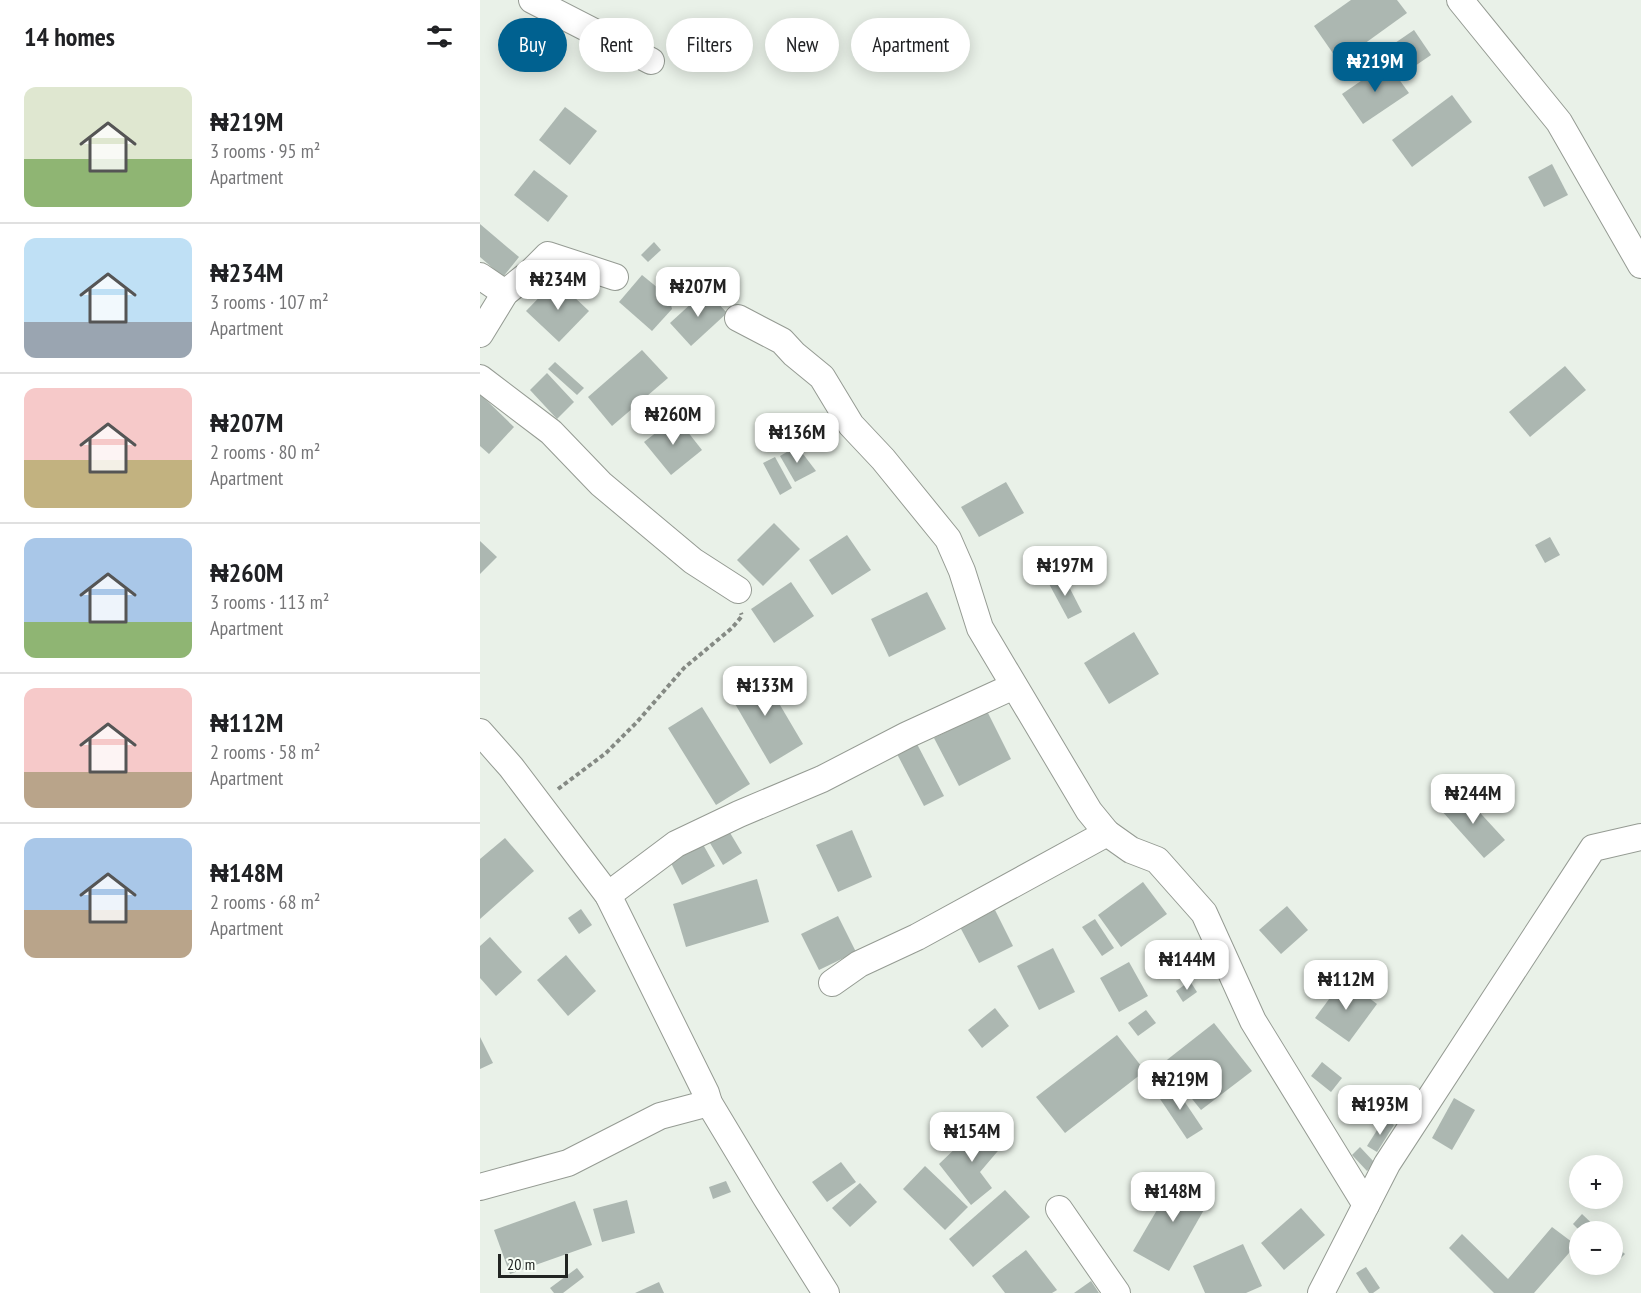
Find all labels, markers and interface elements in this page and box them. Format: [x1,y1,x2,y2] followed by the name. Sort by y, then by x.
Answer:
[498,18,567,72] chip: Buy
[579,18,654,72] chip: Rent
[666,18,753,72] chip: Filters
[765,18,839,72] chip: New
[851,18,970,72] chip: Apartment
[24,20,115,53] text: 14 homes
[423,20,456,53] icon: filters
[1333,42,1417,93] pin: ₦219M
[1347,48,1403,74] text: ₦219M
[210,105,283,138] text: ₦219M
[72,111,144,183] icon: home
[210,138,320,164] text: 3 rooms · 95 m²
[210,164,283,190] text: Apartment
[210,256,283,289] text: ₦234M
[516,260,600,311] pin: ₦234M
[72,262,144,334] icon: home
[530,266,586,292] text: ₦234M
[656,267,740,318] pin: ₦207M
[670,273,726,299] text: ₦207M
[210,289,329,315] text: 3 rooms · 107 m²
[210,315,283,341] text: Apartment
[631,395,715,446] pin: ₦260M
[645,401,701,427] text: ₦260M
[210,406,283,439] text: ₦207M
[72,412,144,484] icon: home
[755,413,839,464] pin: ₦136M
[769,419,825,445] text: ₦136M
[210,439,320,465] text: 2 rooms · 80 m²
[210,465,283,491] text: Apartment
[1023,546,1107,597] pin: ₦197M
[1037,552,1093,578] text: ₦197M
[210,556,283,589] text: ₦260M
[72,562,144,634] icon: home
[210,589,329,615] text: 3 rooms · 113 m²
[210,615,283,641] text: Apartment
[723,666,807,717] pin: ₦133M
[737,672,793,698] text: ₦133M
[210,706,283,739] text: ₦112M
[72,712,144,784] icon: home
[210,739,320,765] text: 2 rooms · 58 m²
[210,765,283,791] text: Apartment
[1431,774,1515,825] pin: ₦244M
[1445,780,1501,806] text: ₦244M
[210,856,283,889] text: ₦148M
[72,862,144,934] icon: home
[210,889,320,915] text: 2 rooms · 68 m²
[210,915,283,941] text: Apartment
[1145,940,1229,991] pin: ₦144M
[1159,946,1215,972] text: ₦144M
[1304,960,1388,1011] pin: ₦112M
[1318,966,1374,992] text: ₦112M
[1138,1060,1222,1111] pin: ₦219M
[1152,1066,1208,1092] text: ₦219M
[1338,1085,1422,1136] pin: ₦193M
[1352,1091,1408,1117] text: ₦193M
[930,1112,1014,1163] pin: ₦154M
[944,1118,1000,1144] text: ₦154M
[1569,1155,1623,1275] map controls
[1569,1155,1623,1209] button: +
[1131,1172,1215,1223] pin: ₦148M
[1145,1178,1201,1204] text: ₦148M
[1569,1221,1623,1275] button: −
[498,1251,568,1278] scale bar
[507,1254,535,1274] text: 20 m

